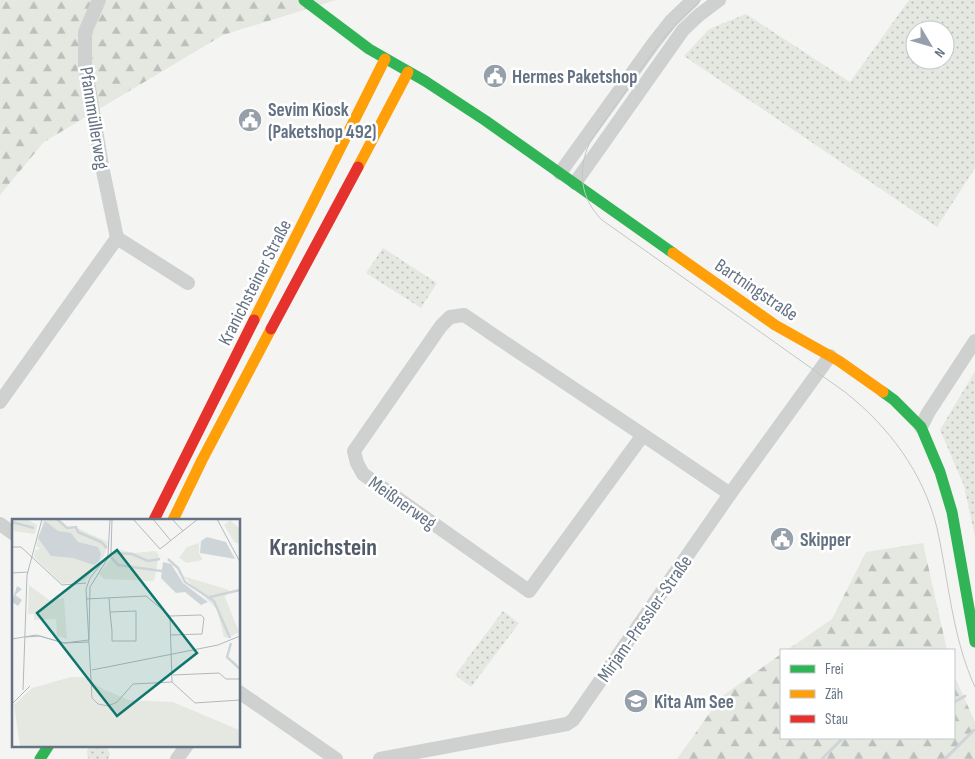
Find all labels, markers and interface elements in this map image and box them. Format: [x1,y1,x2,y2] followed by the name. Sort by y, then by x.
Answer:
[905,20,955,70] north arrow
[931,45,949,61] text: N
[482,63,508,89] public building icon: Hermes Paketshop
[74,65,113,172] street label: Pfannmüllerweg
[512,66,638,89] place label: Hermes Paketshop
[268,99,376,144] place label: Sevim Kiosk (Paketshop 492)
[237,107,263,133] public building icon: Sevim Kiosk (Paketshop 492)
[214,216,297,349] street label: Kranichsteiner Straße
[710,254,802,326] street label: Bartningstraße
[364,472,441,535] street label: Meißnerweg
[12,519,240,746] inset map
[769,526,795,552] public building icon: Skipper
[800,529,851,552] place label: Skipper
[269,533,377,562] district label: Kranichstein
[593,551,698,687] street label: Mirjam-Pressler-Straße
[780,649,955,739] legend
[825,660,844,679] text: Frei
[825,685,843,704] text: Zäh
[623,688,649,714] school or university icon: Kita Am See
[654,691,734,714] place label: Kita Am See
[825,710,848,729] text: Stau

